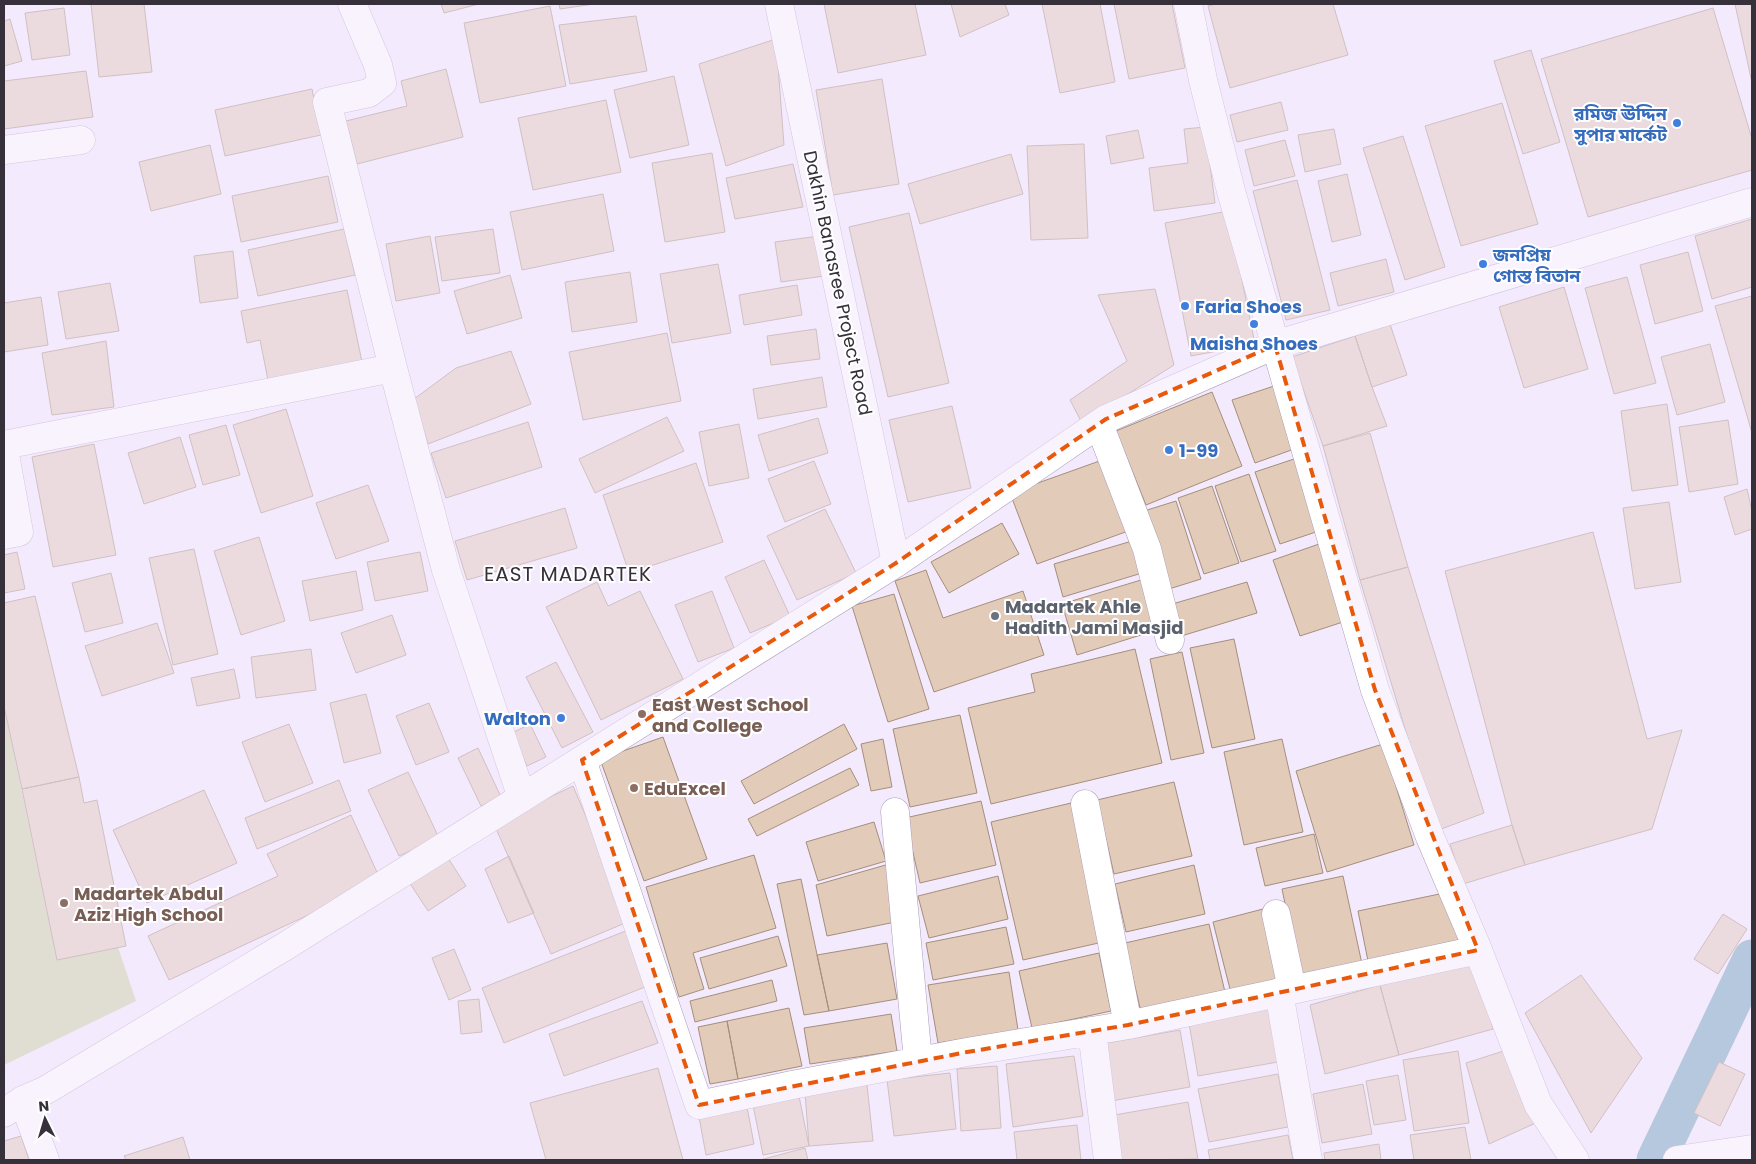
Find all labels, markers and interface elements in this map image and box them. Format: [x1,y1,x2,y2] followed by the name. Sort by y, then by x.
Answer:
[1573,101,1668,147] place label: রমিজ ঊদ্দিন সুপার মার্কেট
[1671,117,1683,129] marker: রমিজ ঊদ্দিন সুপার মার্কেট
[798,148,878,418] street label: Dakhin Banasree Project Road
[1492,242,1581,288] place label: জনপ্রিয় গোস্ত বিতান
[1477,258,1489,270] marker: জনপ্রিয় গোস্ত বিতান
[1195,294,1302,319] place label: Faria Shoes
[1179,300,1191,312] marker: Faria Shoes
[1248,318,1260,330] marker: Maisha Shoes
[1190,331,1318,356] place label: Maisha Shoes
[1179,438,1218,463] place label: 1-99
[1163,444,1175,456] marker: 1-99
[484,560,652,588] district label: EAST MADARTEK
[1005,594,1184,640] place label: Madartek Ahle Hadith Jami Masjid
[989,610,1001,622] marker: Madartek Ahle Hadith Jami Masjid
[652,692,809,738] place label: East West School and College
[484,706,551,731] place label: Walton
[636,708,648,720] marker: East West School and College
[555,712,567,724] marker: Walton
[644,776,726,801] place label: EduExcel
[628,782,640,794] marker: EduExcel
[74,881,223,927] place label: Madartek Abdul Aziz High School
[58,897,70,909] marker: Madartek Abdul Aziz High School
[20,1094,70,1144] north arrow
[38,1096,50,1116] text: N

